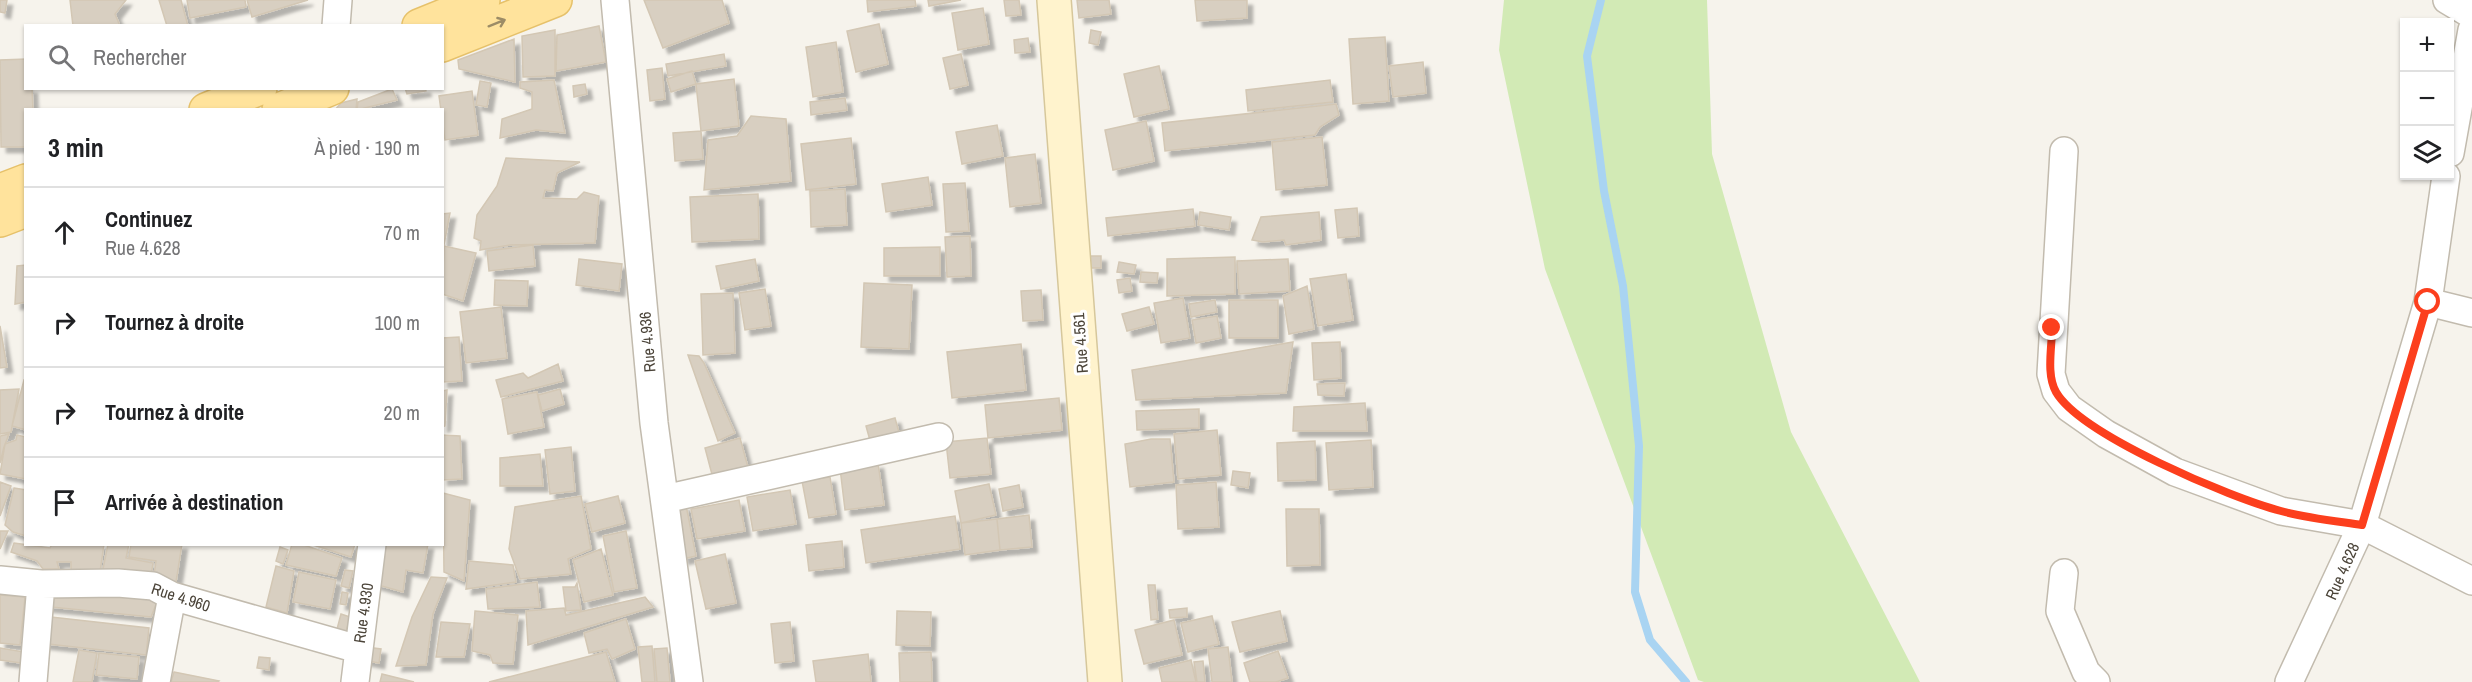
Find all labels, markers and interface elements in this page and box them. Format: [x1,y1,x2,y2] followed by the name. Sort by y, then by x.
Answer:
[487,17,506,28] one-way arrow
[2400,18,2454,180] map controls
[2400,18,2454,72] button: +
[24,24,444,90] search box
[45,41,78,74] icon: search
[93,42,186,72] text: Rechercher
[2400,72,2454,126] button: −
[2400,126,2454,180] button: layers
[48,130,104,165] text: 3 min
[314,134,420,161] text: À pied · 190 m
[105,204,192,234] text: Continuez
[48,216,81,249] icon: ahead
[384,219,420,246] text: 70 m
[105,234,181,261] text: Rue 4.628
[2414,288,2440,314] route start
[48,306,81,339] icon: right
[105,307,244,337] text: Tournez à droite
[374,309,420,336] text: 100 m
[633,311,661,373] street label: Rue 4.936
[1067,311,1093,374] street label: Rue 4.561
[2038,314,2064,340] route end
[48,396,81,429] icon: right
[105,397,244,427] text: Tournez à droite
[384,399,420,426] text: 20 m
[48,486,81,519] icon: arrive
[105,487,283,517] text: Arrivée à destination
[2320,539,2364,603] street label: Rue 4.628
[149,577,213,617] street label: Rue 4.960
[348,581,378,645] street label: Rue 4.930

